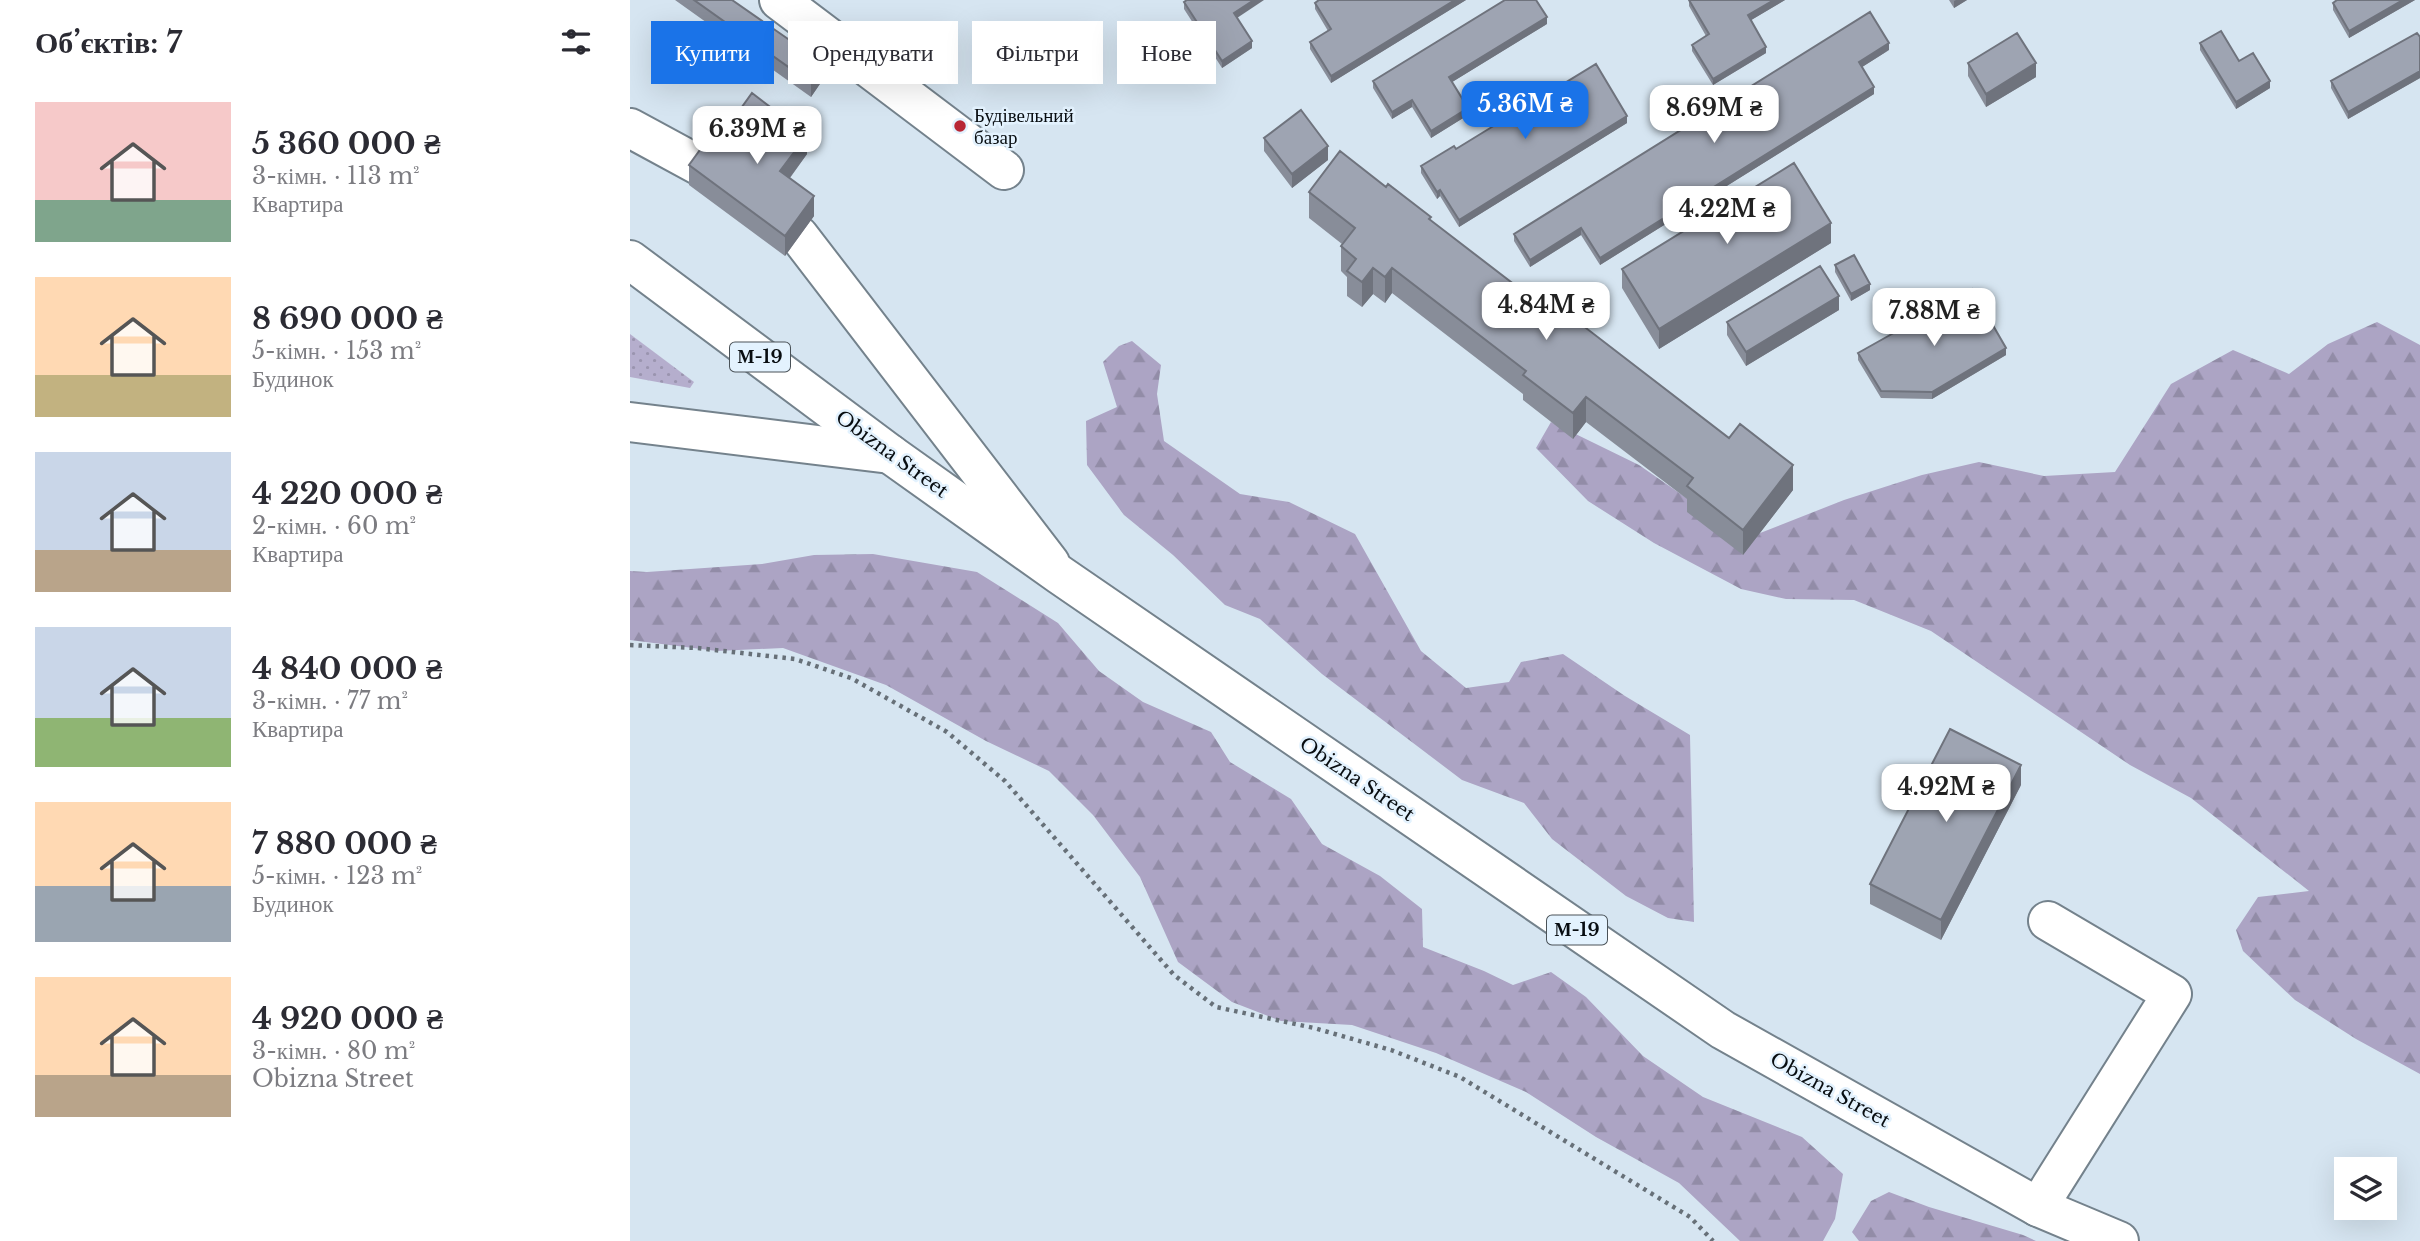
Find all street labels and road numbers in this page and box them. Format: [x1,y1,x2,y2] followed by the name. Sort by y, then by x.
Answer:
[730,342,790,372] road number: М-19
[831,405,953,503] street label: Obizna Street
[1295,732,1419,826] street label: Obizna Street
[1547,916,1607,945] road number: М-19
[1766,1048,1895,1133] street label: Obizna Street

